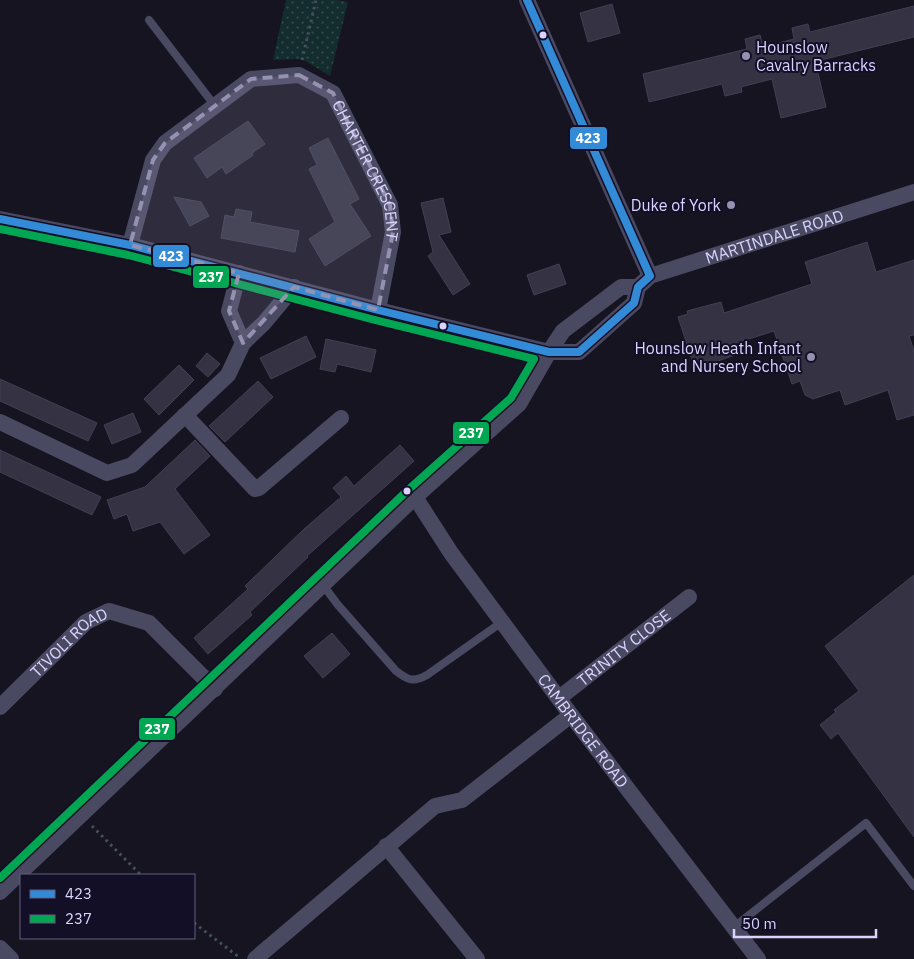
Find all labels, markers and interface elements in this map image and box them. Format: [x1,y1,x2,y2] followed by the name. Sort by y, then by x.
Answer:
[538,30,548,40] unlabelled marker
[756,37,876,75] place label: Hounslow Cavalry Barracks
[740,50,752,62] marker: Hounslow Cavalry Barracks
[328,97,403,242] street label: CHARTER CRESCENT
[569,126,608,150] line badge: 423
[575,129,601,147] text: 423
[631,195,722,215] place label: Duke of York
[725,199,737,211] marker: Duke of York
[703,205,846,268] street label: MARTINDALE ROAD
[152,244,190,268] line badge: 423
[158,247,184,265] text: 423
[192,265,230,289] line badge: 237
[198,268,224,286] text: 237
[438,321,448,331] unlabelled marker
[634,338,801,376] place label: Hounslow Heath Infant and Nursery School
[805,351,817,363] marker: Hounslow Heath Infant and Nursery School
[452,421,490,445] line badge: 237
[458,424,484,442] text: 237
[402,486,412,496] unlabelled marker
[26,603,111,681] street label: TIVOLI ROAD
[573,605,675,690] street label: TRINITY CLOSE
[534,670,633,791] street label: CAMBRIDGE ROAD
[138,717,176,741] line badge: 237
[144,720,170,738] text: 237
[20,874,195,939] legend
[65,884,92,903] text: 423
[734,906,876,938] scale bar
[65,909,92,928] text: 237
[742,914,777,933] text: 50 m

